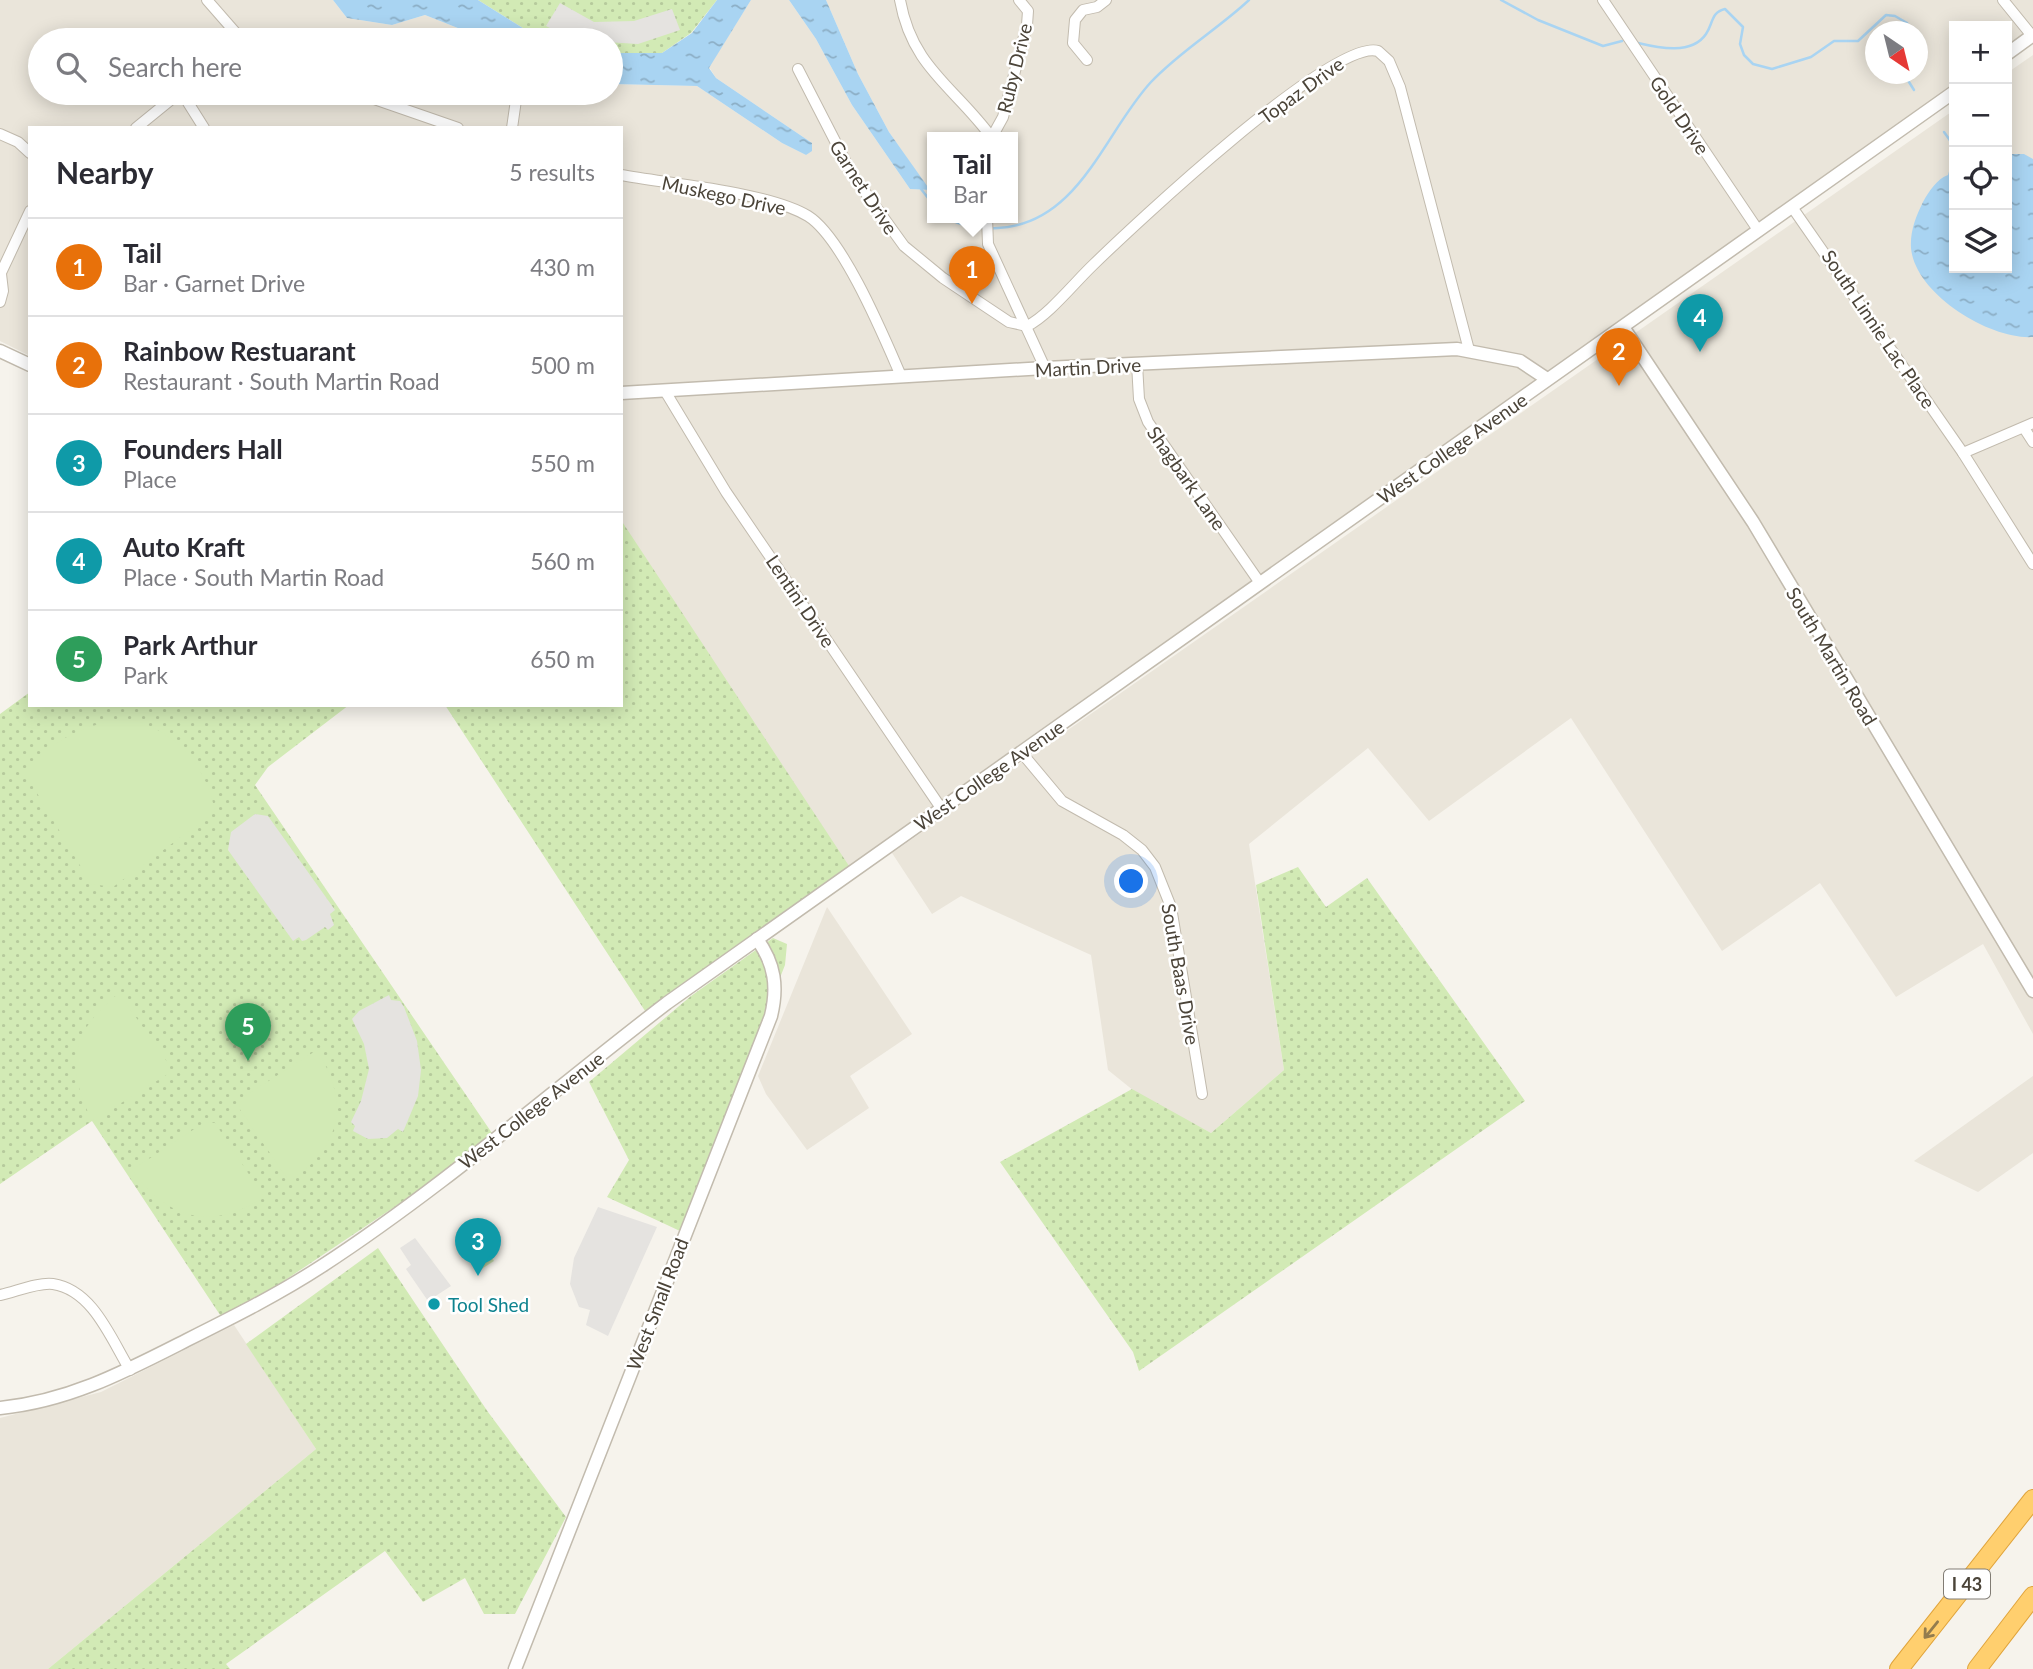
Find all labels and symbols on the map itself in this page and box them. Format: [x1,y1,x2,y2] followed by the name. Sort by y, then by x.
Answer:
[992,21,1036,115] street label: Ruby Drive
[1865,21,1928,84] north arrow
[1254,52,1348,128] street label: Topaz Drive
[1645,71,1715,159] street label: Gold Drive
[825,136,903,238] street label: Garnet Drive
[660,171,788,219] street label: Muskego Drive
[1817,245,1941,413] street label: South Linnie Lac Place
[949,246,995,304] pin: 1
[1677,294,1723,352] pin: 4
[1596,328,1642,386] pin: 2
[1034,353,1142,381] street label: Martin Drive
[1373,388,1531,508] street label: West College Avenue
[1143,422,1231,534] street label: Shagbark Lane
[762,550,840,652] street label: Lentini Drive
[1782,583,1882,729] street label: South Martin Road
[910,715,1068,835] street label: West College Avenue
[1114,864,1148,898] your location
[1157,901,1205,1047] street label: South Baas Drive
[225,1003,271,1061] pin: 5
[454,1046,608,1174] street label: West College Avenue
[455,1218,501,1276] pin: 3
[621,1235,693,1373] street label: West Small Road
[448,1293,529,1316] place label: Tool Shed
[426,1296,442,1312] marker: Tool Shed
[1944,1569,1990,1598] road number: I 43
[1923,1620,1939,1638] one-way arrow

